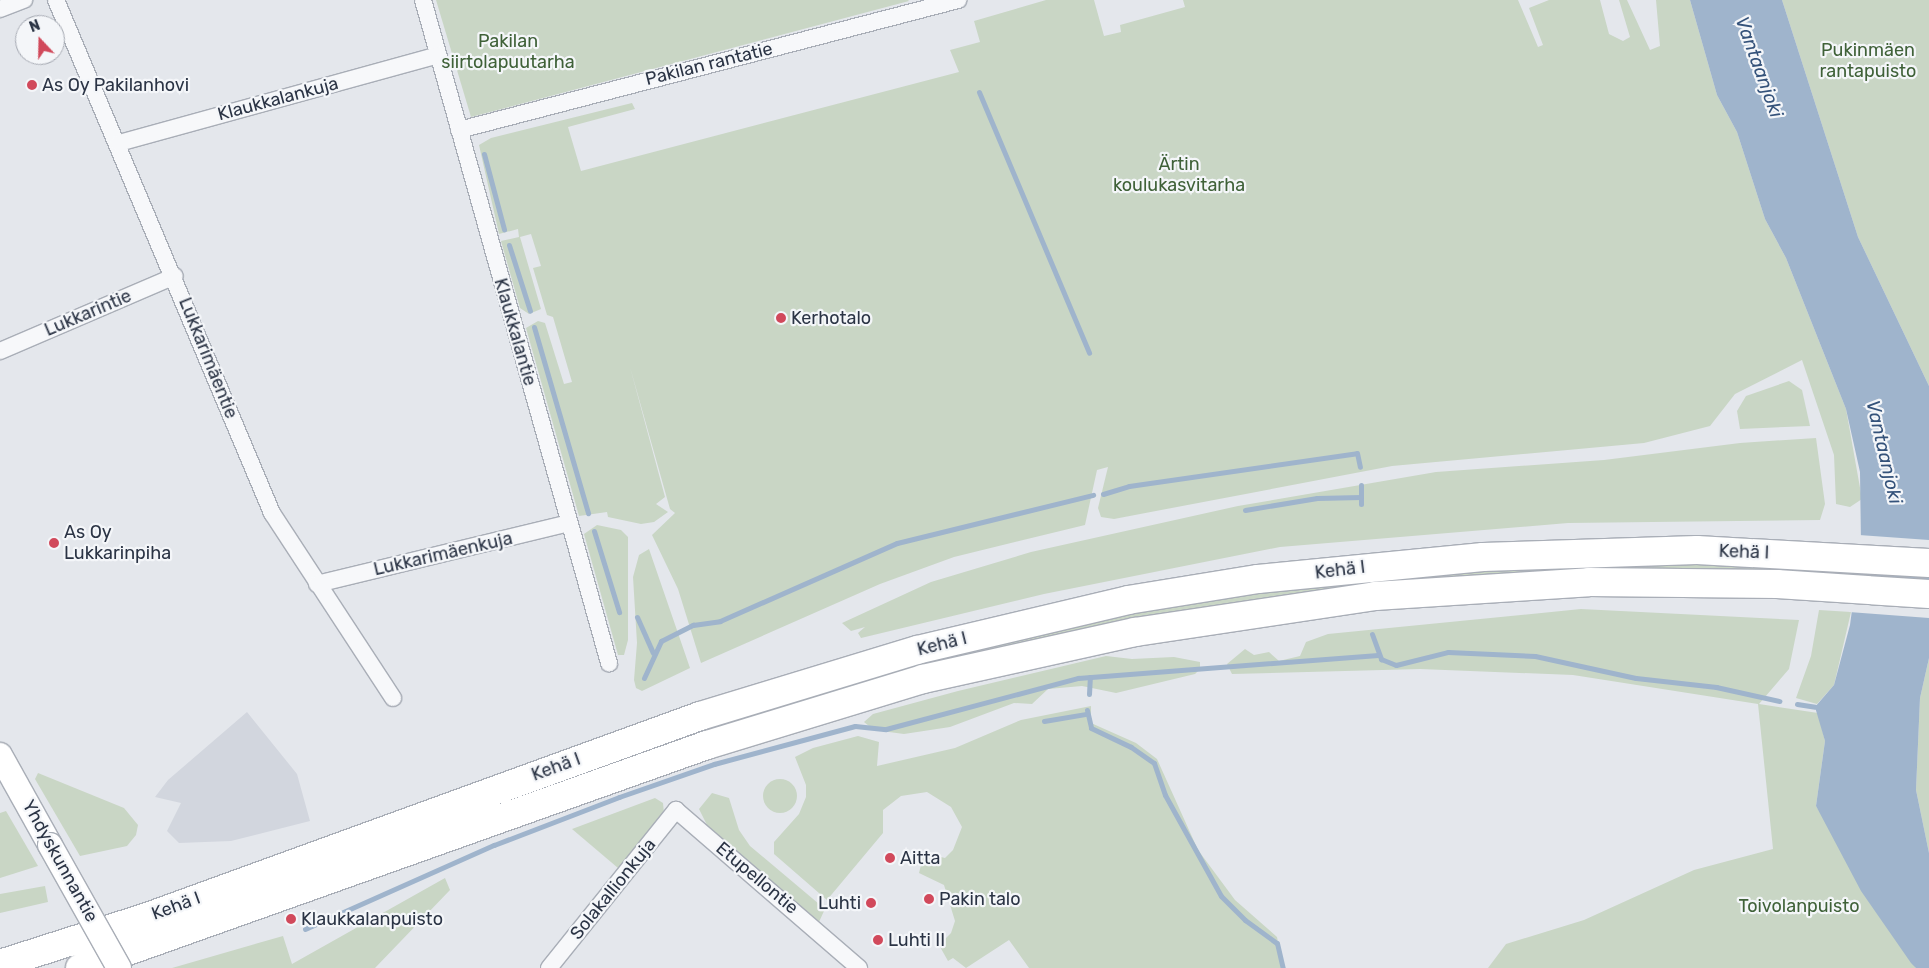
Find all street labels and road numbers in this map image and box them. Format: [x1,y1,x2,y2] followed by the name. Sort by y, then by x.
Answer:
[643,38,775,90] street label: Pakilan rantatie
[215,72,341,126] street label: Klaukkalankuja
[489,276,541,388] street label: Klaukkalantie
[41,285,135,341] street label: Lukkarintie
[174,294,242,422] street label: Lukkarimäentie
[371,528,515,580] street label: Lukkarimäenkuja
[1718,540,1770,564] street label: Kehä I
[1314,556,1366,584] street label: Kehä I
[915,627,969,661] street label: Kehä I
[529,748,583,786] street label: Kehä I
[18,796,102,926] street label: Yhdyskunnantie
[566,834,660,944] street label: Solakallionkuja
[711,837,803,919] street label: Etupellontie
[149,887,203,925] street label: Kehä I

